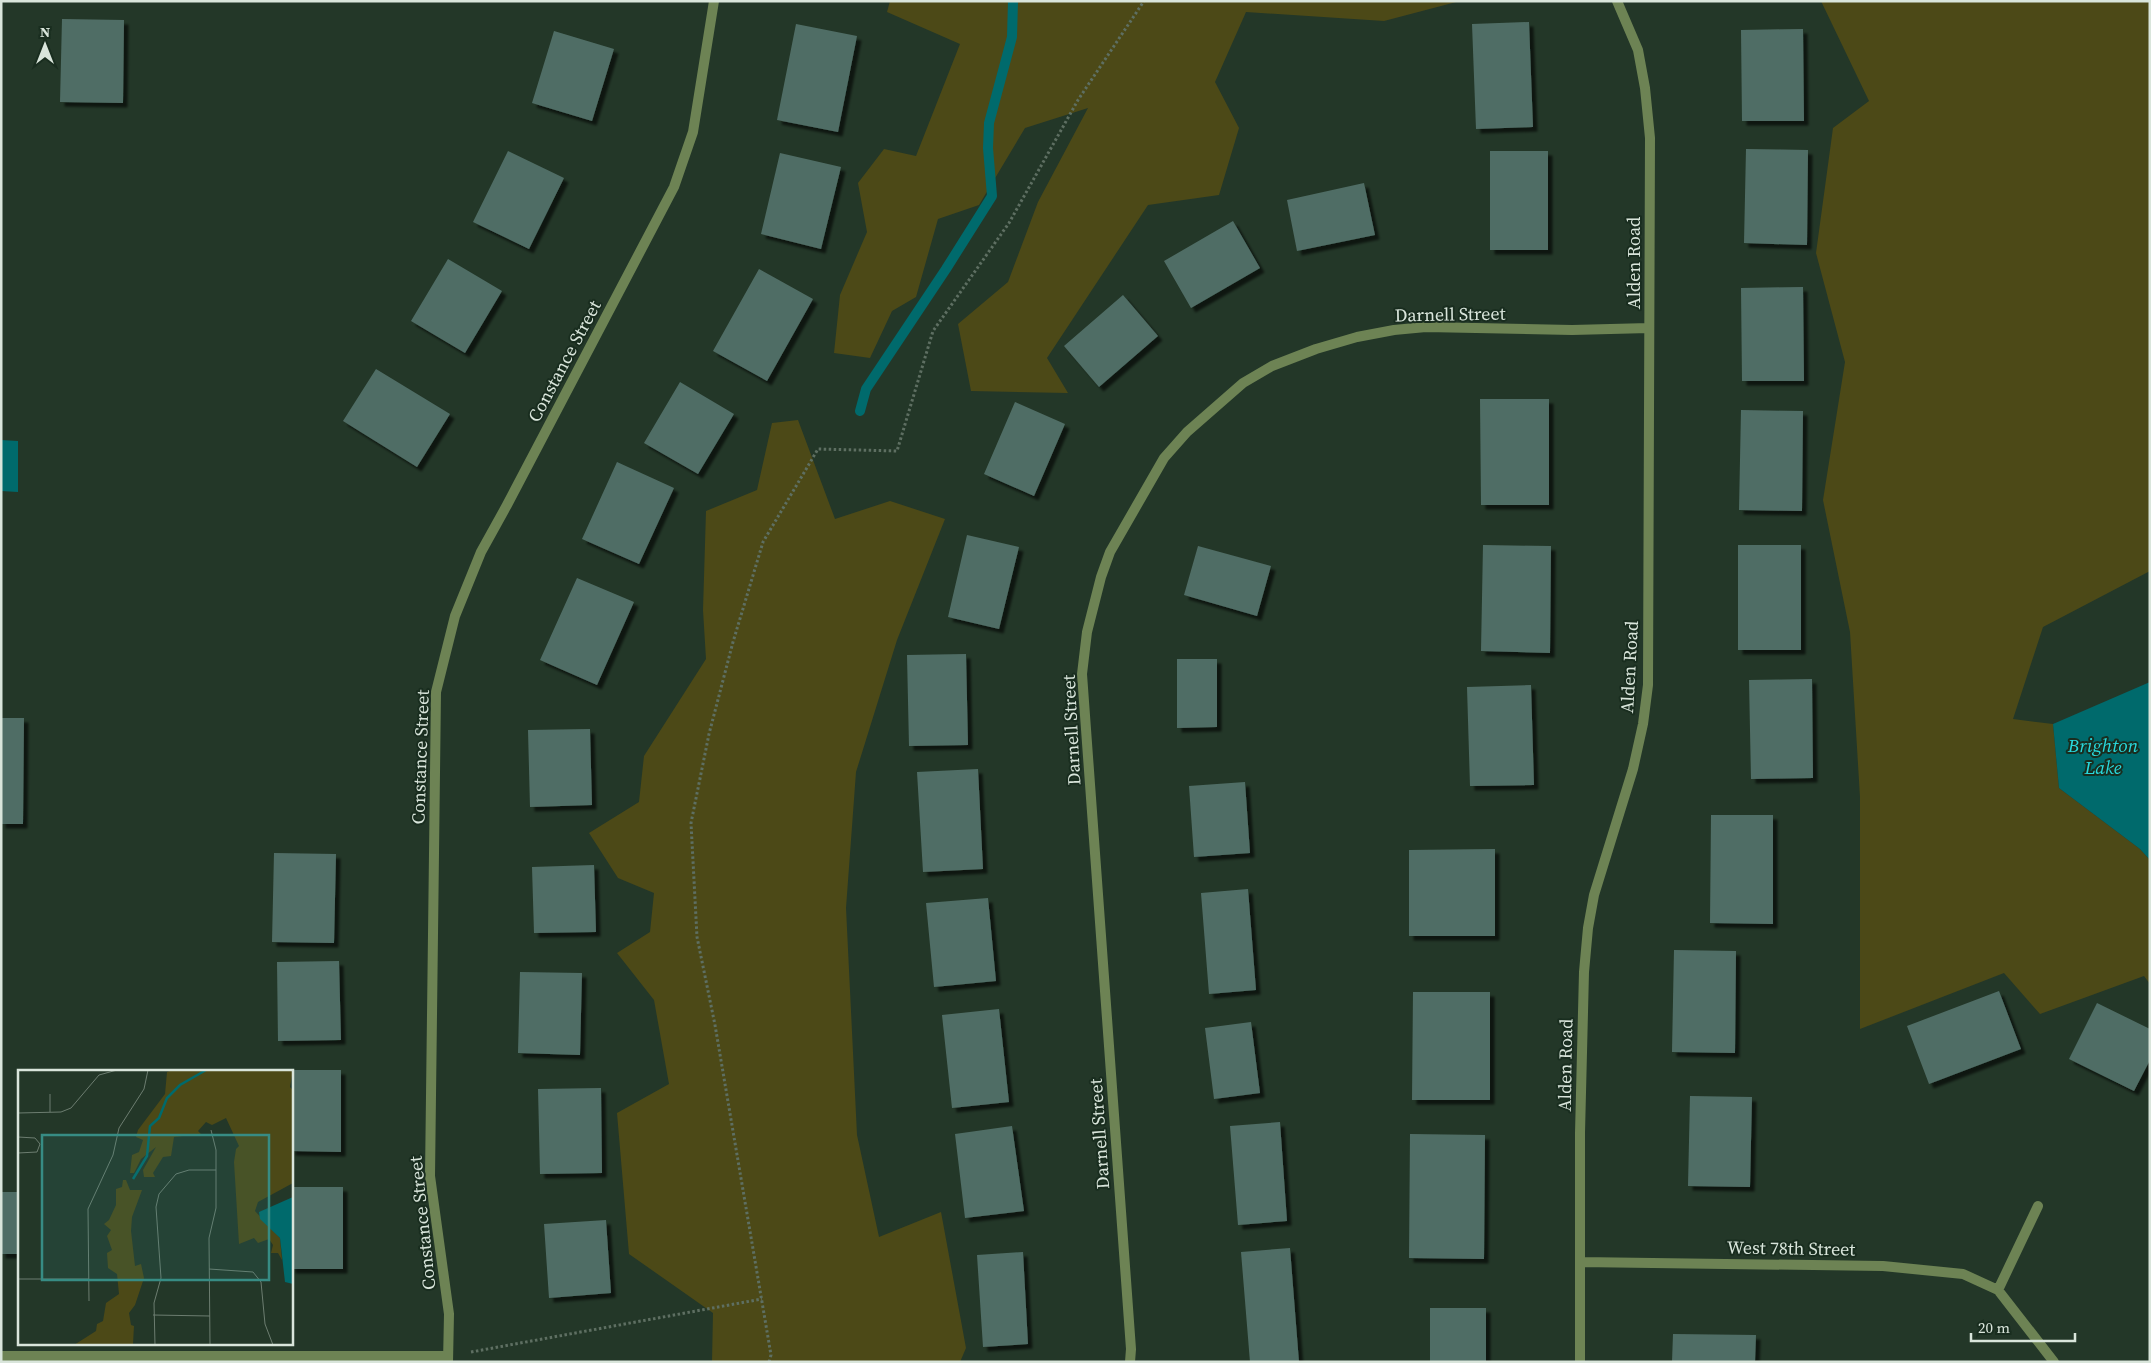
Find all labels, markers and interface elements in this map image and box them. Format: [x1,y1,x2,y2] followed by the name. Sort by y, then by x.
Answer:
[20,20,70,70] north arrow
[40,22,50,42] text: N
[1621,217,1646,309] street label: Alden Road
[521,296,607,426] street label: Constance Street
[1394,301,1506,327] street label: Darnell Street
[1614,620,1644,714] street label: Alden Road
[1056,674,1086,786] street label: Darnell Street
[405,689,435,825] street label: Constance Street
[2067,732,2138,780] water label: Brighton Lake
[1552,1018,1578,1112] street label: Alden Road
[18,1070,292,1346] inset map
[1083,1078,1115,1190] street label: Darnell Street
[403,1155,441,1291] street label: Constance Street
[1727,1234,1856,1262] street label: West 78th Street
[1971,1310,2075,1342] scale bar
[1978,1317,2010,1338] text: 20 m

